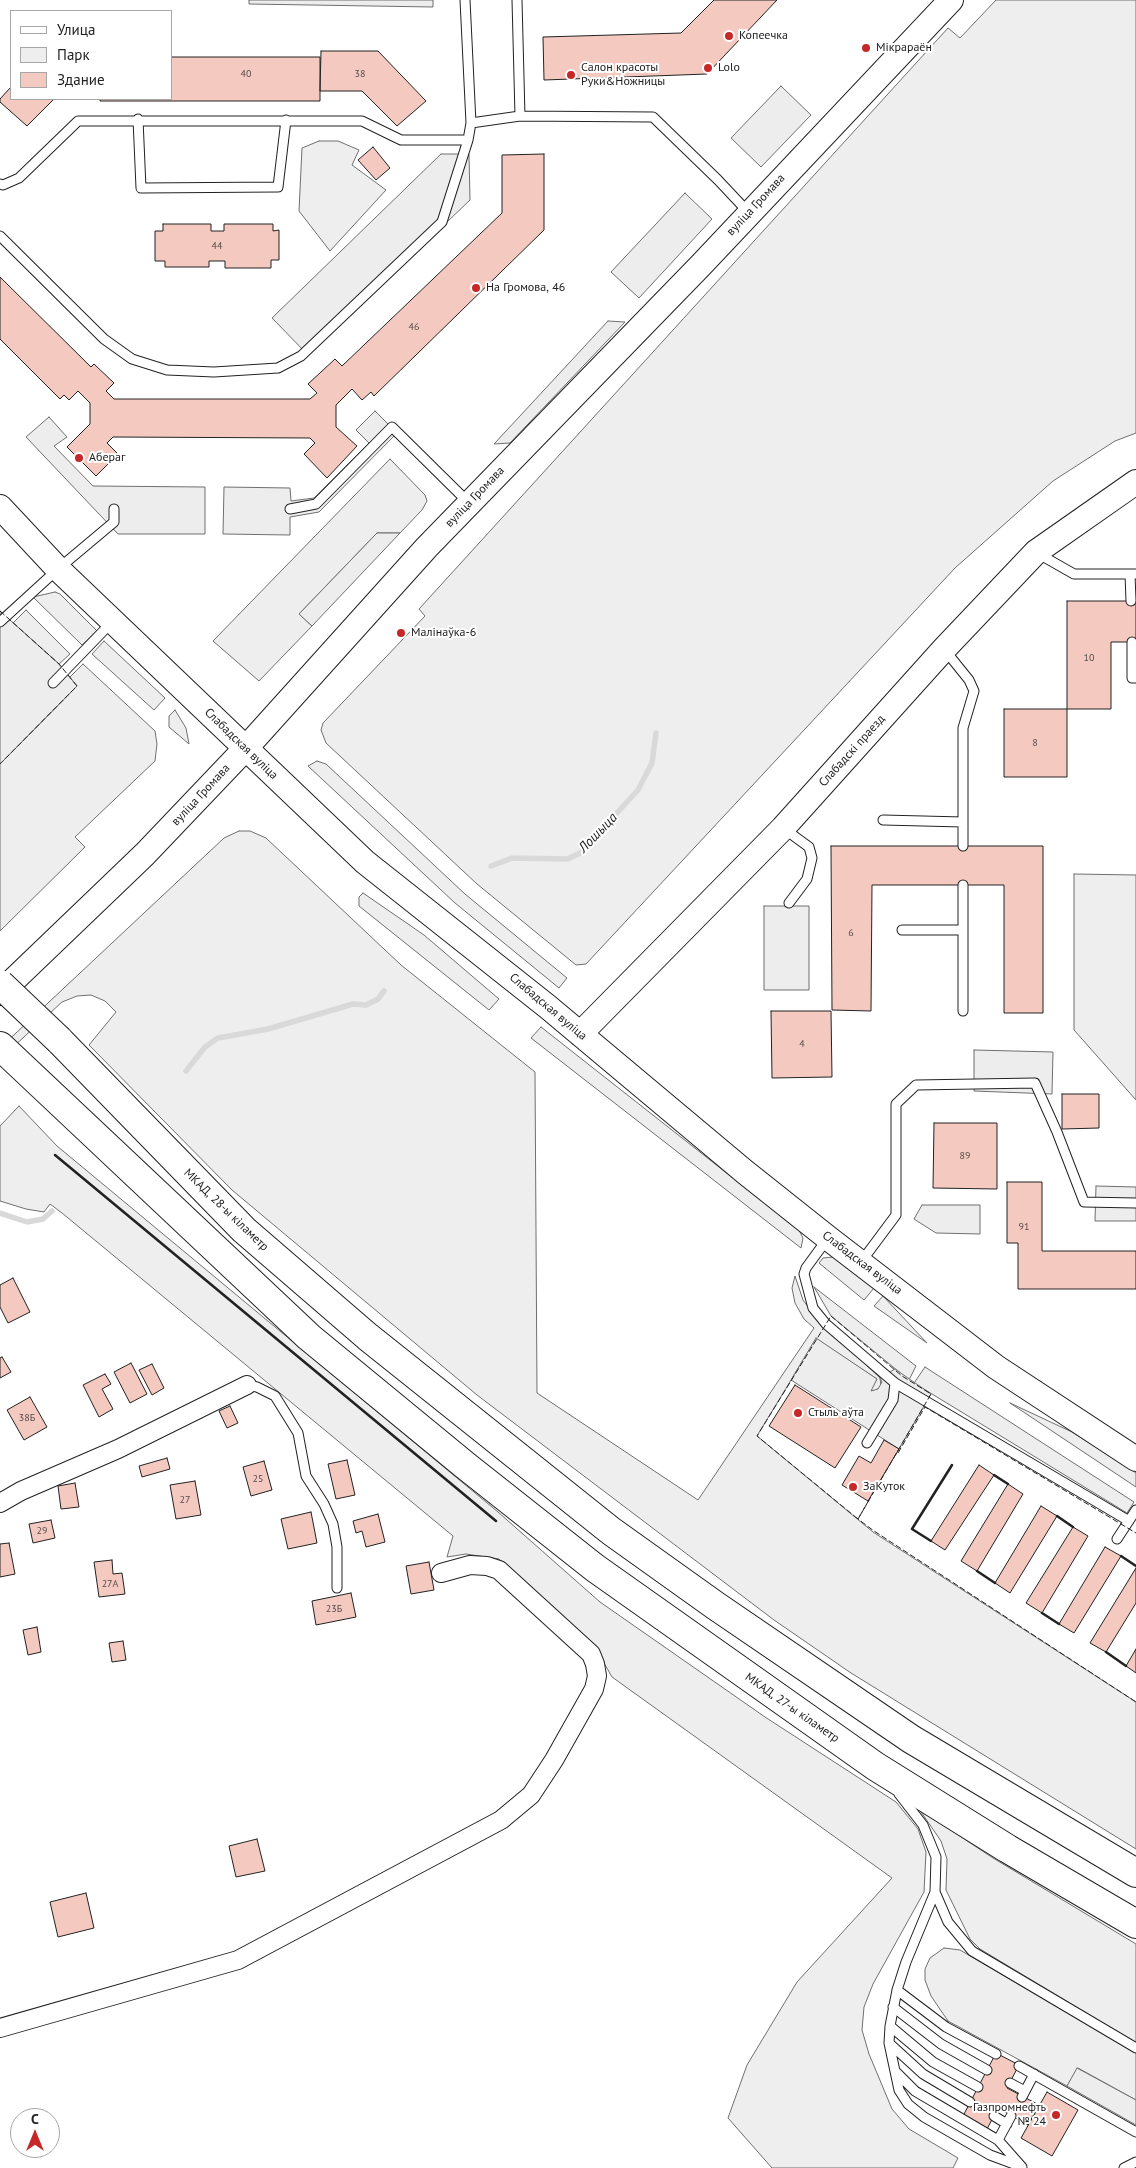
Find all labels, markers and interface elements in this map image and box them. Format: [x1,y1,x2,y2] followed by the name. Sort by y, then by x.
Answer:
[10,10,172,100] legend
[57,20,95,39] text: Улица
[739,29,788,43] place label: Копеечка
[723,30,735,42] marker: Копеечка
[876,41,932,55] place label: Мікрараён
[860,42,872,54] marker: Мікрараён
[57,45,90,64] text: Парк
[581,61,665,89] place label: Салон красоты Руки&Ножницы
[718,61,740,75] place label: Lolo
[702,62,714,74] marker: Lolo
[241,68,251,80] house number: 40
[355,68,365,80] house number: 38
[565,69,577,81] marker: Салон красоты Руки&Ножницы
[57,70,105,89] text: Здание
[724,171,788,239] street label: вуліца Громава
[212,240,222,252] house number: 44
[486,281,565,295] place label: На Громова, 46
[470,282,482,294] marker: На Громова, 46
[409,321,419,333] house number: 46
[89,451,125,465] place label: Абераг
[73,452,85,464] marker: Абераг
[442,464,508,530] street label: вуліца Громава
[411,626,476,640] place label: Малінаўка-6
[395,627,407,639] marker: Малінаўка-6
[1084,652,1094,664] house number: 10
[201,705,281,783] street label: Слабадская вуліца
[816,712,888,790] street label: Слабадскі праезд
[1032,737,1038,749] house number: 8
[169,761,233,829] street label: вуліца Громава
[575,810,621,856] water label: Лошыца
[848,927,854,939] house number: 6
[506,970,590,1044] street label: Слабадская вуліца
[799,1038,805,1050] house number: 4
[960,1150,970,1162] house number: 89
[181,1166,271,1254] street label: МКАД, 28-ы кіламетр
[1019,1221,1029,1233] house number: 91
[819,1228,905,1298] street label: Слабадская вуліца
[808,1406,864,1420] place label: Стыль аўта
[792,1407,804,1419] marker: Стыль аўта
[19,1412,35,1424] house number: 38Б
[253,1473,263,1485] house number: 25
[863,1480,905,1494] place label: ЗаКуток
[847,1481,859,1493] marker: ЗаКуток
[180,1494,190,1506] house number: 27
[37,1525,47,1537] house number: 29
[102,1578,118,1590] house number: 27А
[326,1603,342,1615] house number: 23Б
[742,1670,842,1746] street label: МКАД, 27-ы кіламетр
[973,2101,1046,2129] place label: Газпромнефть № 24
[10,2108,60,2158] north arrow
[1050,2109,1062,2121] marker: Газпромнефть № 24
[31,2110,39,2128] text: С

